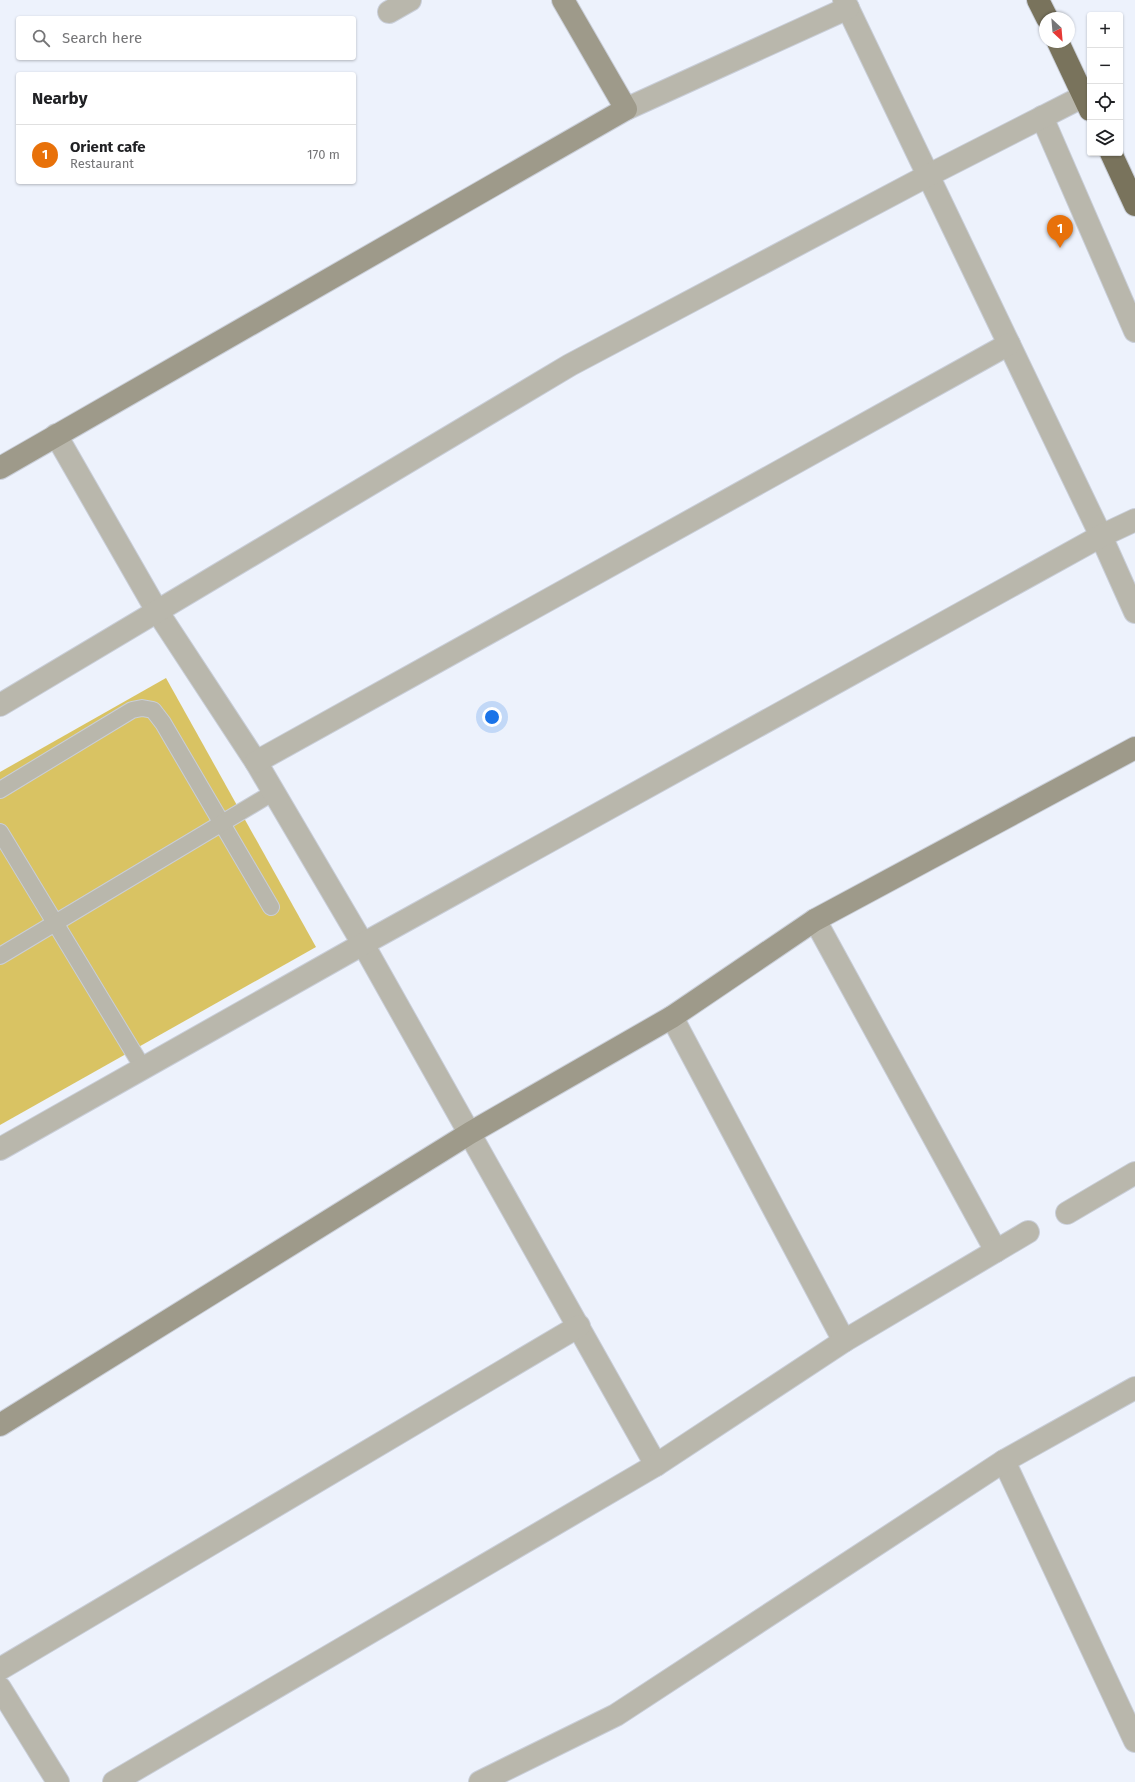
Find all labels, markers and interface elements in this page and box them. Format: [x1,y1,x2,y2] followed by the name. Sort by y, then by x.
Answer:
[1039,12,1075,48] north arrow
[1087,12,1123,156] map controls
[1087,12,1123,48] button: +
[16,16,356,60] search box
[30,27,52,49] icon: search
[62,29,142,47] text: Search here
[1087,48,1123,84] button: −
[1087,84,1123,120] button: locate
[32,88,87,109] text: Nearby
[1087,120,1123,156] button: layers
[70,138,146,156] text: Orient cafe
[42,147,48,162] text: 1
[307,147,340,162] text: 170 m
[70,156,134,171] text: Restaurant
[1047,215,1073,248] pin: 1
[482,707,502,727] your location

